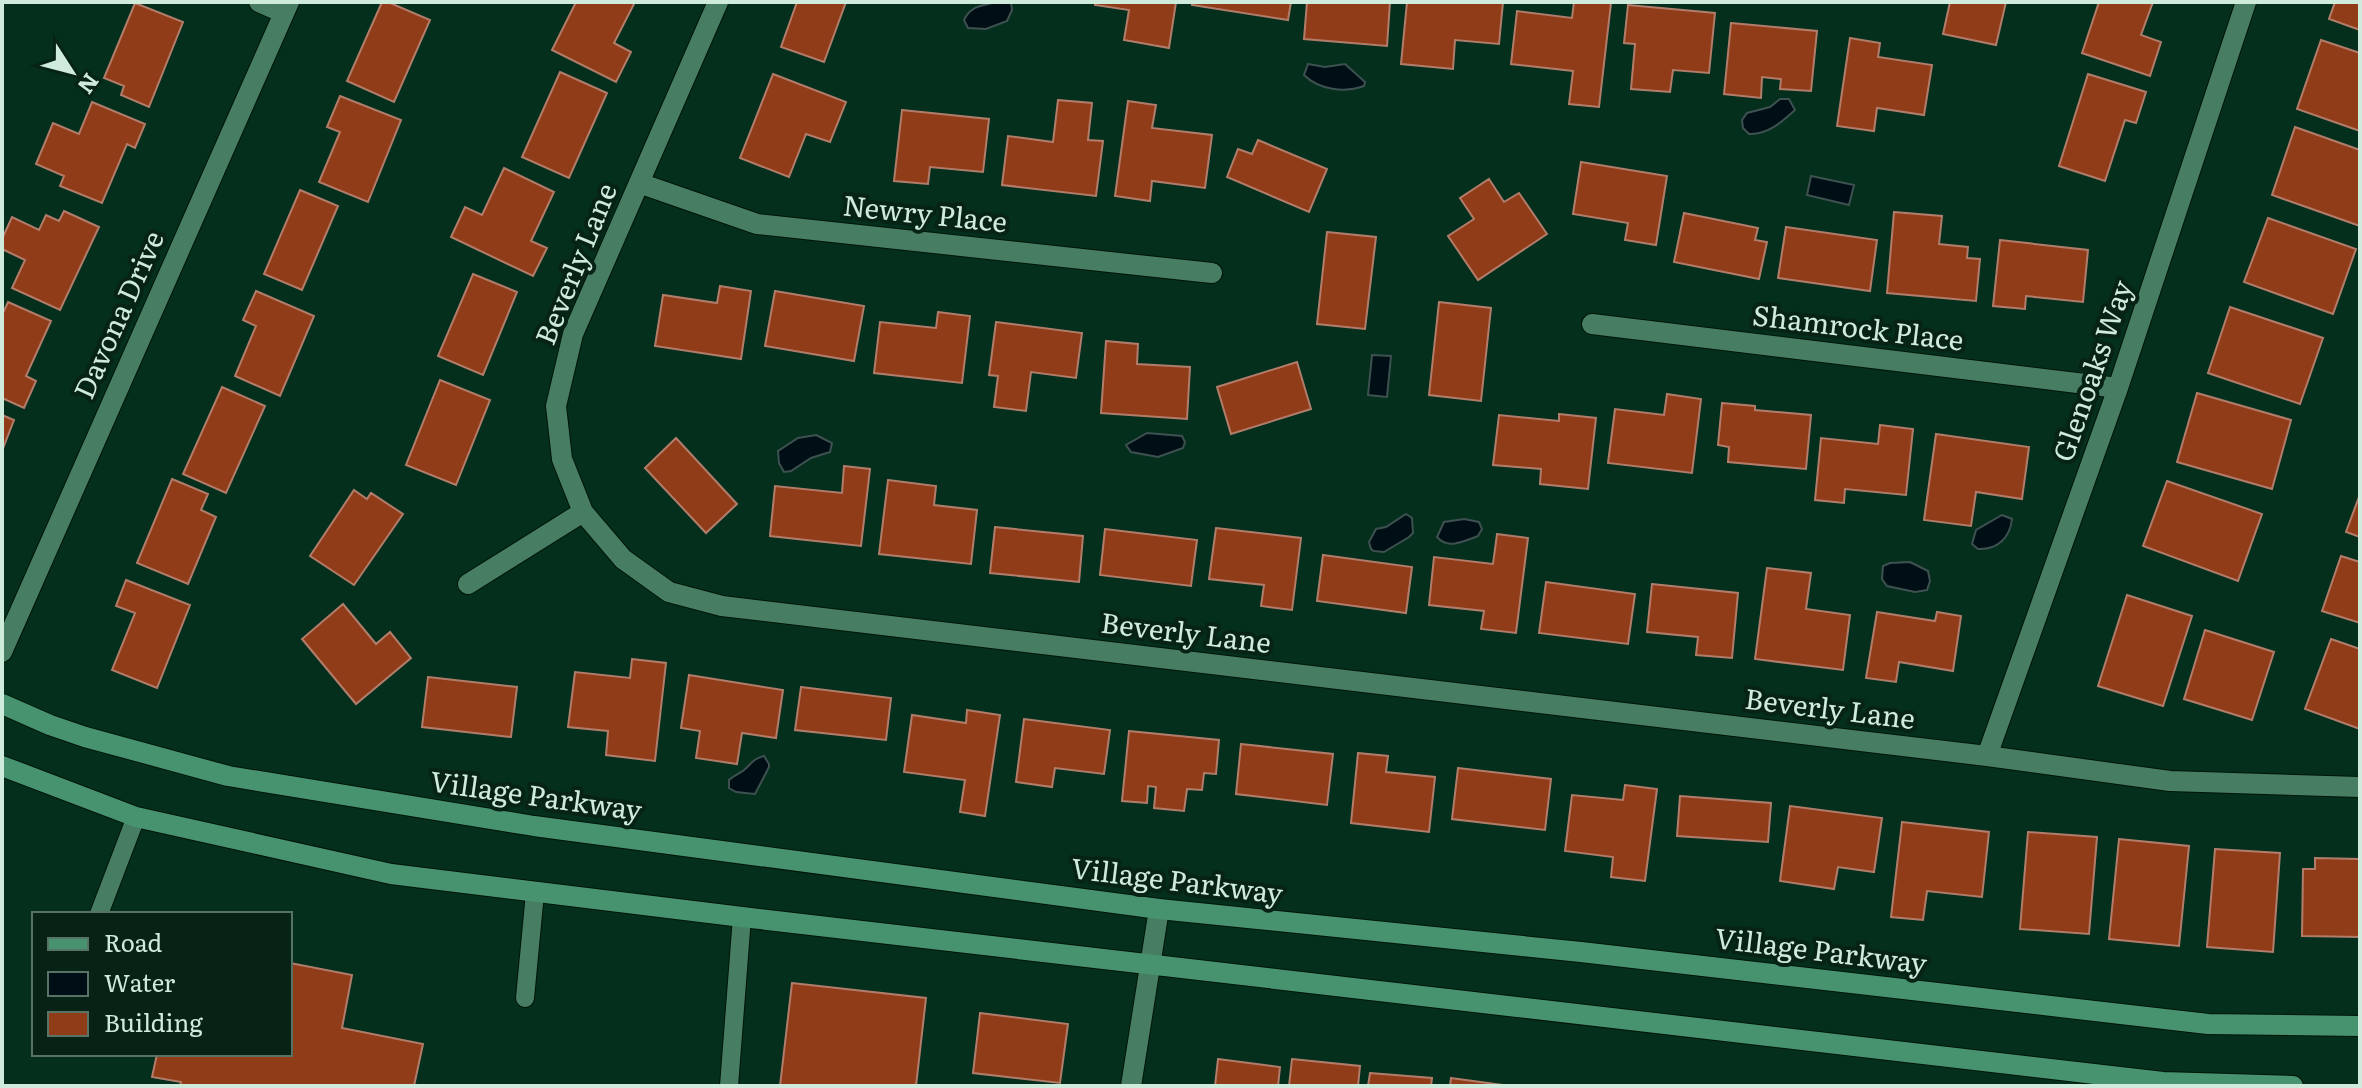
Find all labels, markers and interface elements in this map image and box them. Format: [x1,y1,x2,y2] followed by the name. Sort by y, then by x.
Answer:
[32,32,112,112] north arrow
[71,67,108,102] text: N
[523,176,626,350] street label: Beverly Lane
[841,183,1009,242] street label: Newry Place
[61,223,173,405] street label: Davona Drive
[2040,273,2142,467] street label: Glenoaks Way
[1750,292,1966,360] street label: Shamrock Place
[1099,600,1274,662] street label: Beverly Lane
[1743,676,1918,738] street label: Beverly Lane
[428,758,646,830] street label: Village Parkway
[1069,845,1286,913] street label: Village Parkway
[32,912,292,1056] legend
[1713,915,1930,983] street label: Village Parkway
[104,924,163,959] text: Road
[104,964,176,999] text: Water
[104,1004,203,1039] text: Building

